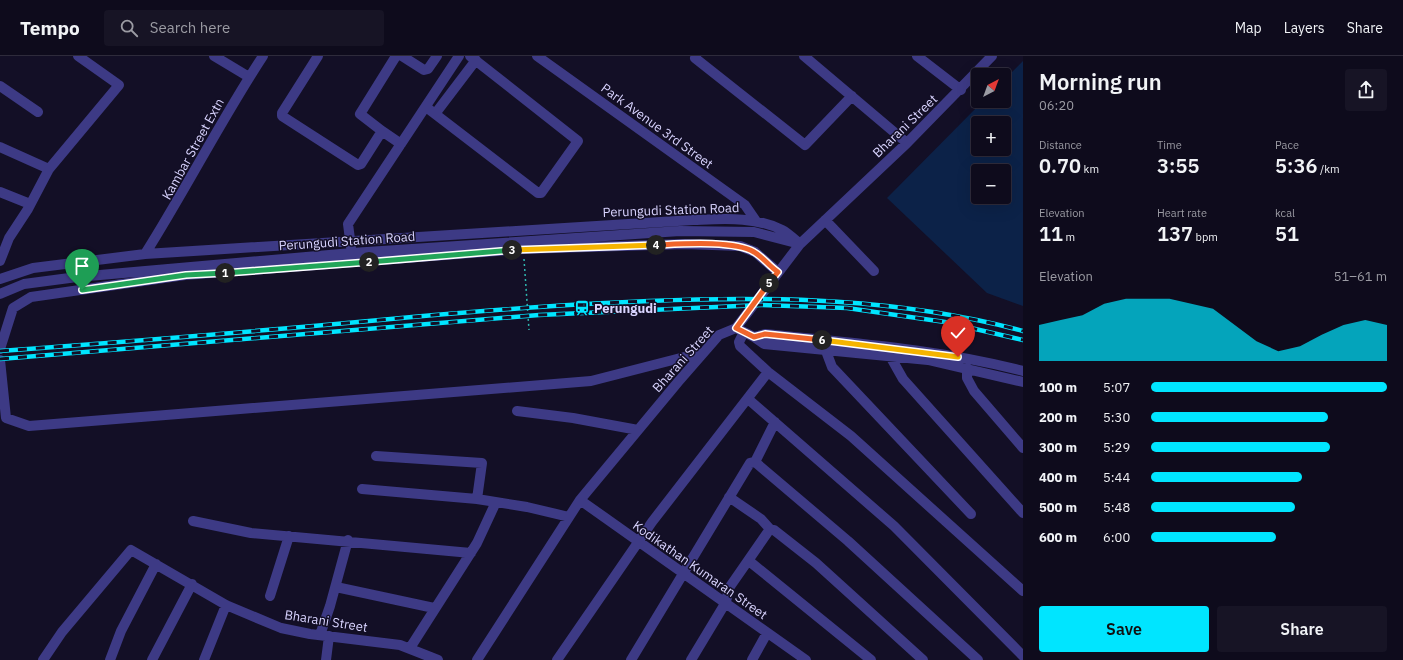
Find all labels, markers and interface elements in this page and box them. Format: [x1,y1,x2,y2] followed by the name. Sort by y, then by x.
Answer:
[104,10,384,46] search box
[20,16,80,40] text: Tempo
[118,17,140,39] icon: search
[150,18,230,37] text: Search here
[1235,19,1262,37] text: Map
[1284,19,1325,37] text: Layers
[1347,19,1383,37] text: Share
[1039,67,1162,96] text: Morning run
[971,68,1011,108] north arrow
[971,68,1011,204] map controls
[1345,69,1387,111] button: share
[598,80,716,172] street label: Park Avenue 3rd Street
[869,91,941,161] street label: Bharani Street
[158,95,228,203] street label: Kambar Street Extn
[1039,97,1074,114] text: 06:20
[971,116,1011,156] button: +
[1039,138,1082,152] text: Distance
[1157,138,1182,152] text: Time
[1275,138,1299,152] text: Pace
[1039,152,1081,179] text: 0.70
[1157,152,1199,179] text: 3:55
[1275,152,1317,179] text: 5:36
[1081,162,1099,176] text: km
[1317,162,1340,176] text: /km
[971,164,1011,204] button: −
[602,199,740,221] street label: Perungudi Station Road
[1039,206,1085,220] text: Elevation
[1157,206,1207,220] text: Heart rate
[1275,206,1295,220] text: kcal
[1039,220,1063,247] text: 11
[1157,220,1193,247] text: 137
[1275,220,1299,247] text: 51
[278,228,416,254] street label: Perungudi Station Road
[1063,230,1075,244] text: m
[1193,230,1218,244] text: bpm
[646,235,666,255] pin: 4
[653,238,659,252] text: 4
[502,240,522,260] pin: 3
[509,243,515,257] text: 3
[65,249,99,290] pin
[359,252,379,272] pin: 2
[71,255,93,277] icon: arrive
[366,255,372,269] text: 2
[215,263,235,283] pin: 1
[222,266,228,280] text: 1
[1039,268,1093,285] text: Elevation
[1334,268,1387,285] text: 51–61 m
[759,273,779,293] pin: 5
[766,276,772,290] text: 5
[573,299,591,317] station icon: Perungudi
[594,300,657,317] place label: Perungudi
[941,316,975,357] pin
[649,322,717,396] street label: Bharani Street
[947,322,969,344] icon: check
[812,330,832,350] pin: 6
[819,333,825,347] text: 6
[1039,379,1077,396] text: 100 m
[1103,379,1130,396] text: 5:07
[1039,409,1077,426] text: 200 m
[1103,409,1130,426] text: 5:30
[1039,439,1077,456] text: 300 m
[1103,439,1130,456] text: 5:29
[1039,469,1077,486] text: 400 m
[1103,469,1130,486] text: 5:44
[1039,499,1077,516] text: 500 m
[1103,499,1130,516] text: 5:48
[629,517,771,623] street label: Kodikathan Kumaran Street
[1039,529,1077,546] text: 600 m
[1103,529,1130,546] text: 6:00
[283,606,369,636] street label: Bharani Street
[1039,606,1209,652] button: Save
[1217,606,1387,652] button: Share

